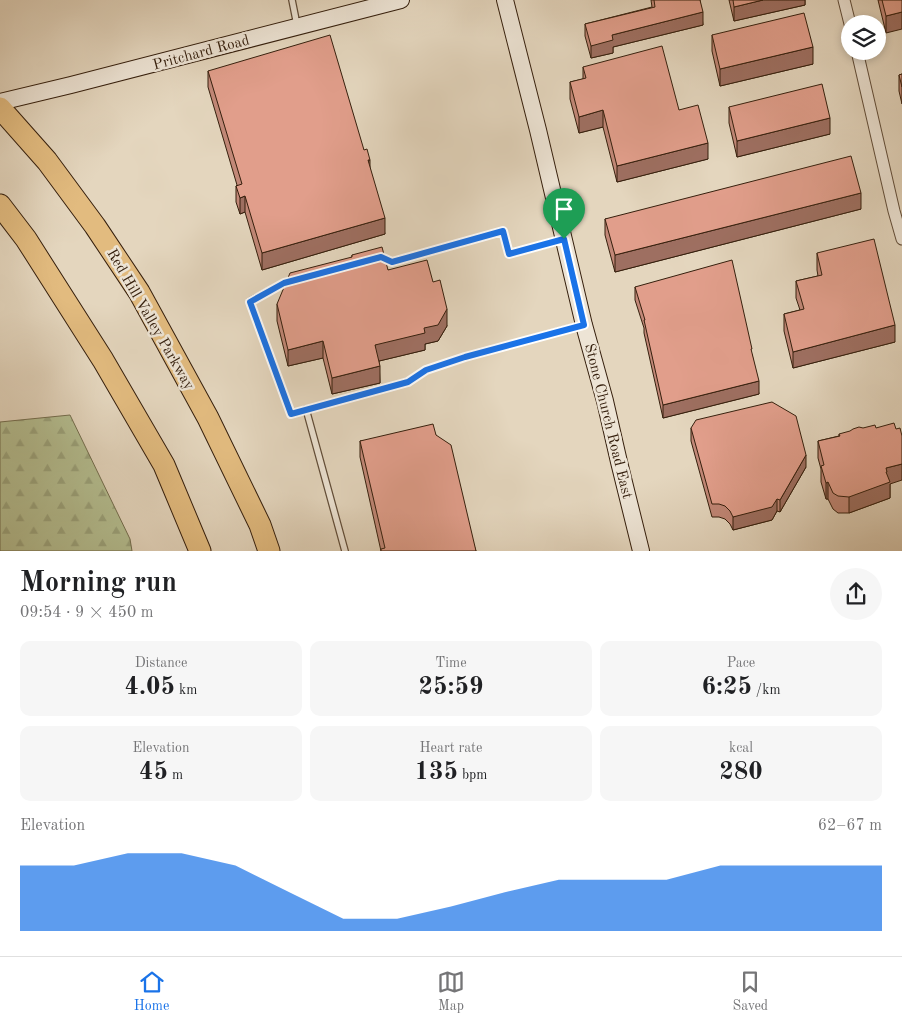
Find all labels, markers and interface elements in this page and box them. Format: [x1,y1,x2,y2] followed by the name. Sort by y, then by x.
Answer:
[841,15,886,60] map controls
[841,15,886,60] button: layers
[151,33,251,74] street label: Pritchard Road
[543,188,585,239] pin
[550,195,578,223] icon: arrive
[103,247,196,393] street label: Red Hill Valley Parkway
[581,342,634,501] street label: Stone Church Road East
[830,568,882,620] button: share
[20,570,177,598] text: Morning run
[20,605,153,621] text: 09:54 · 9 × 450 m
[135,656,187,670] text: Distance
[435,656,467,670] text: Time
[727,656,755,670] text: Pace
[125,675,175,700] text: 4.05
[418,675,484,700] text: 25:59
[701,675,752,700] text: 6:25
[175,683,197,697] text: km
[752,683,781,697] text: /km
[133,741,189,755] text: Elevation
[420,741,482,755] text: Heart rate
[729,741,753,755] text: kcal
[139,760,168,785] text: 45
[415,760,458,785] text: 135
[719,760,763,785] text: 280
[168,768,183,782] text: m
[458,768,487,782] text: bpm
[20,818,85,834] text: Elevation
[818,818,882,834] text: 62–67 m
[134,968,169,1015] tab: Home
[437,968,465,1015] tab: Map
[733,968,768,1015] tab: Saved

